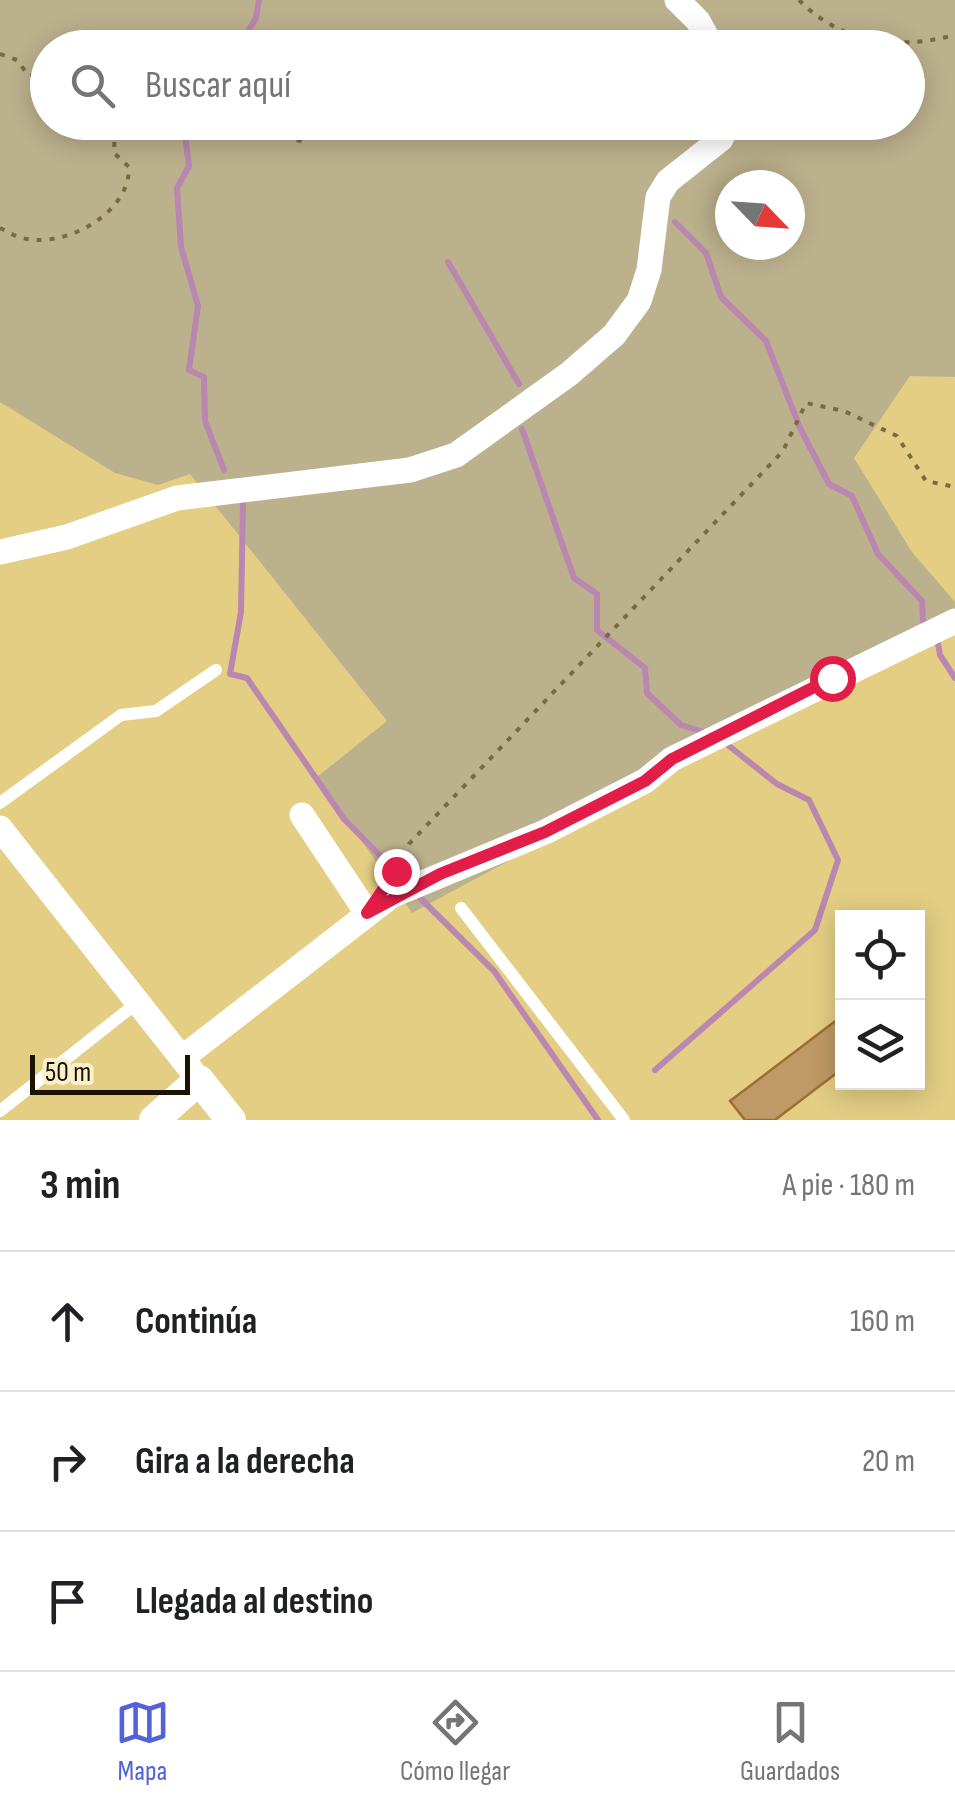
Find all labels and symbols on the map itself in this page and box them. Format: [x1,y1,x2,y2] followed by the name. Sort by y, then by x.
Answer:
[715,170,805,260] north arrow
[810,656,856,702] route start
[374,849,420,895] route end
[30,1050,190,1094] scale bar

